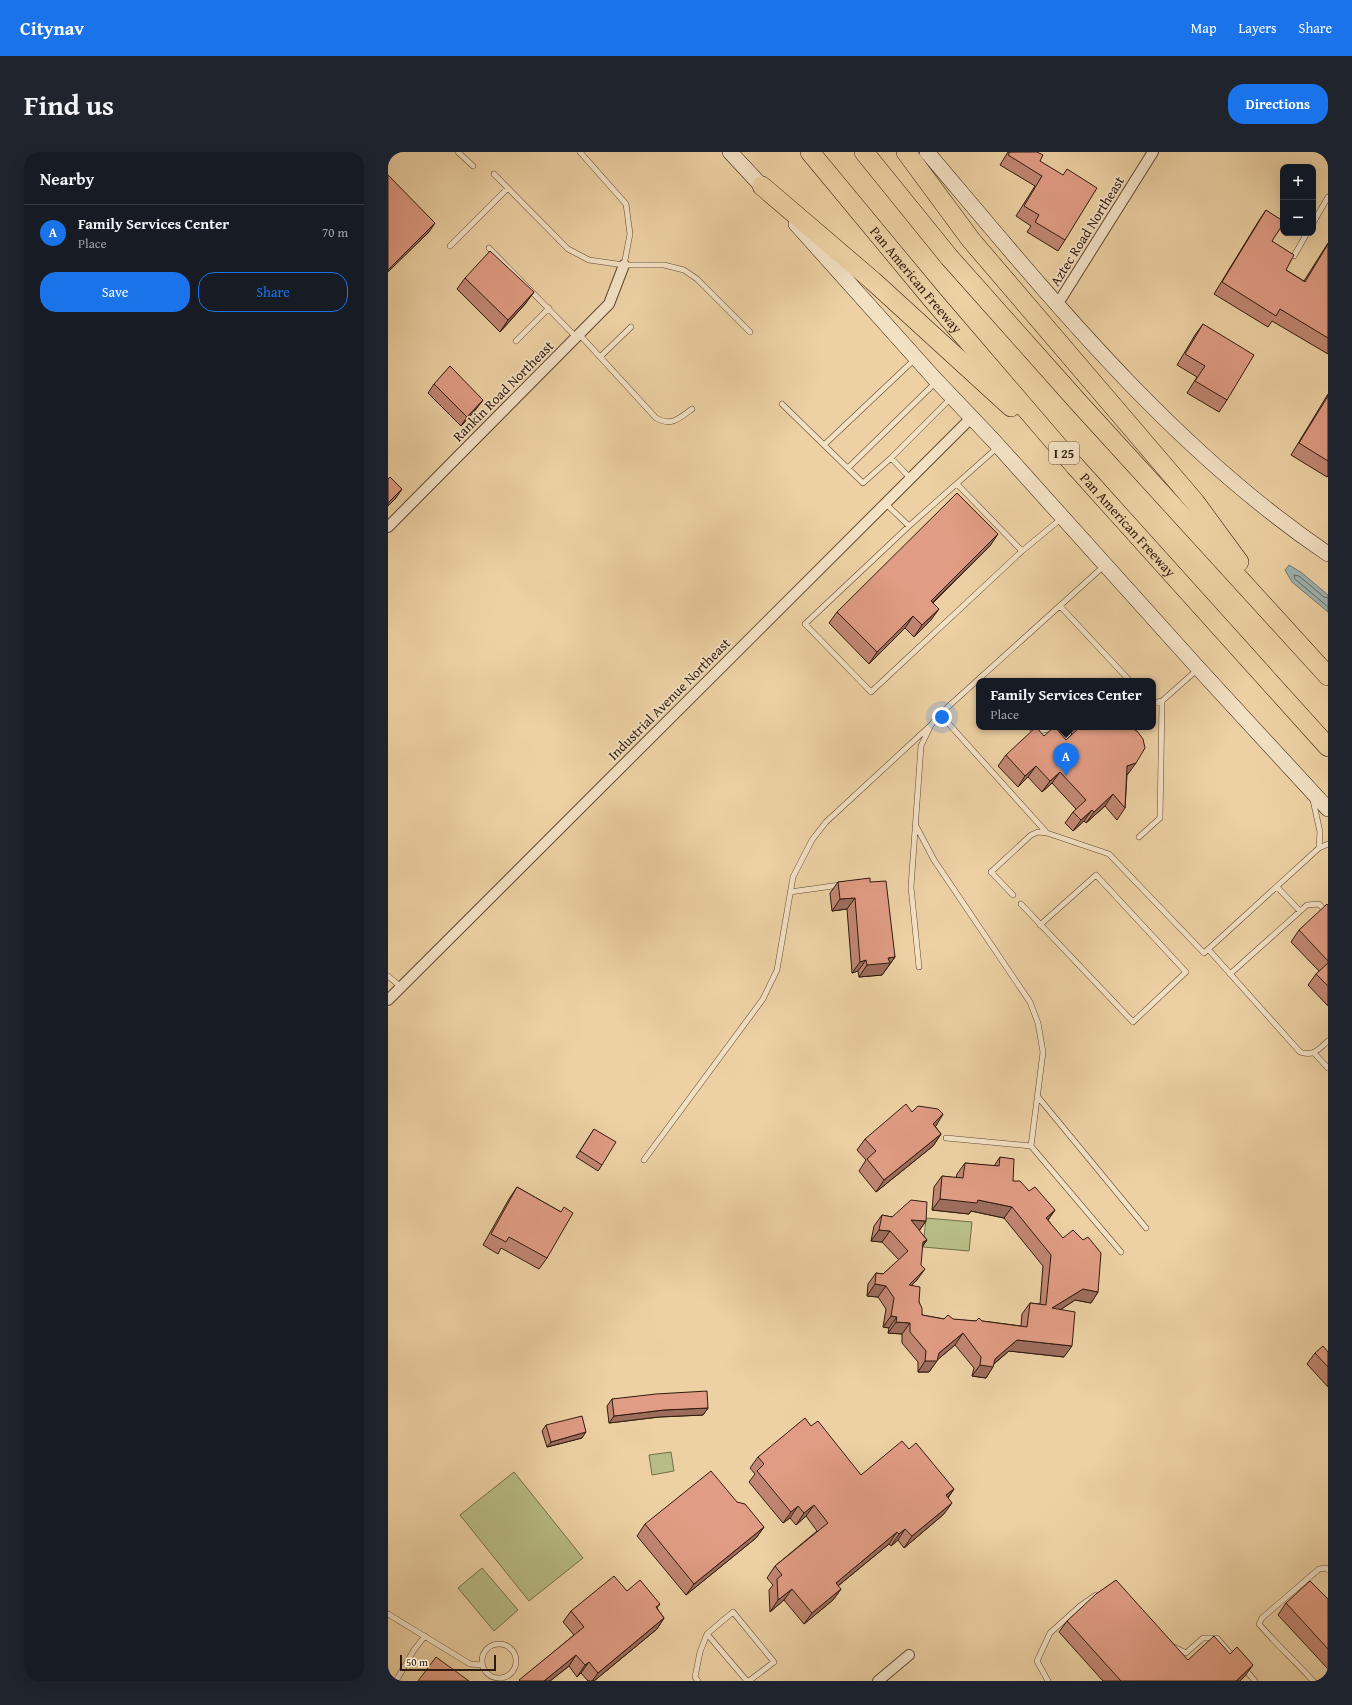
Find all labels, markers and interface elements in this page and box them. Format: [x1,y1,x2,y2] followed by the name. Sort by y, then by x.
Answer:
[20,14,84,42] text: Citynav
[1191,18,1217,38] text: Map
[1239,18,1277,38] text: Layers
[1299,18,1332,38] text: Share
[24,84,114,125] text: Find us
[1228,84,1328,124] button: Directions
[1280,164,1316,236] map controls
[1280,164,1316,200] button: +
[40,166,94,191] text: Nearby
[1045,172,1129,290] street label: Aztec Road Northeast
[1280,200,1316,236] button: −
[78,213,229,234] text: Family Services Center
[865,222,967,337] street label: Pan American Freeway
[49,223,57,242] text: A
[322,223,348,242] text: 70 m
[78,234,107,253] text: Place
[40,272,190,312] button: Save
[198,272,348,312] button: Share
[448,336,558,446] street label: Rankin Road Northeast
[1049,442,1079,464] road number: I 25
[1076,468,1180,581] street label: Pan American Freeway
[603,633,735,765] street label: Industrial Avenue Northeast
[976,678,1156,730] popup
[990,684,1142,705] text: Family Services Center
[990,705,1019,724] text: Place
[932,707,952,727] your location
[1053,743,1079,776] pin: A
[400,1653,496,1672] scale bar
[406,1654,428,1670] text: 50 m

